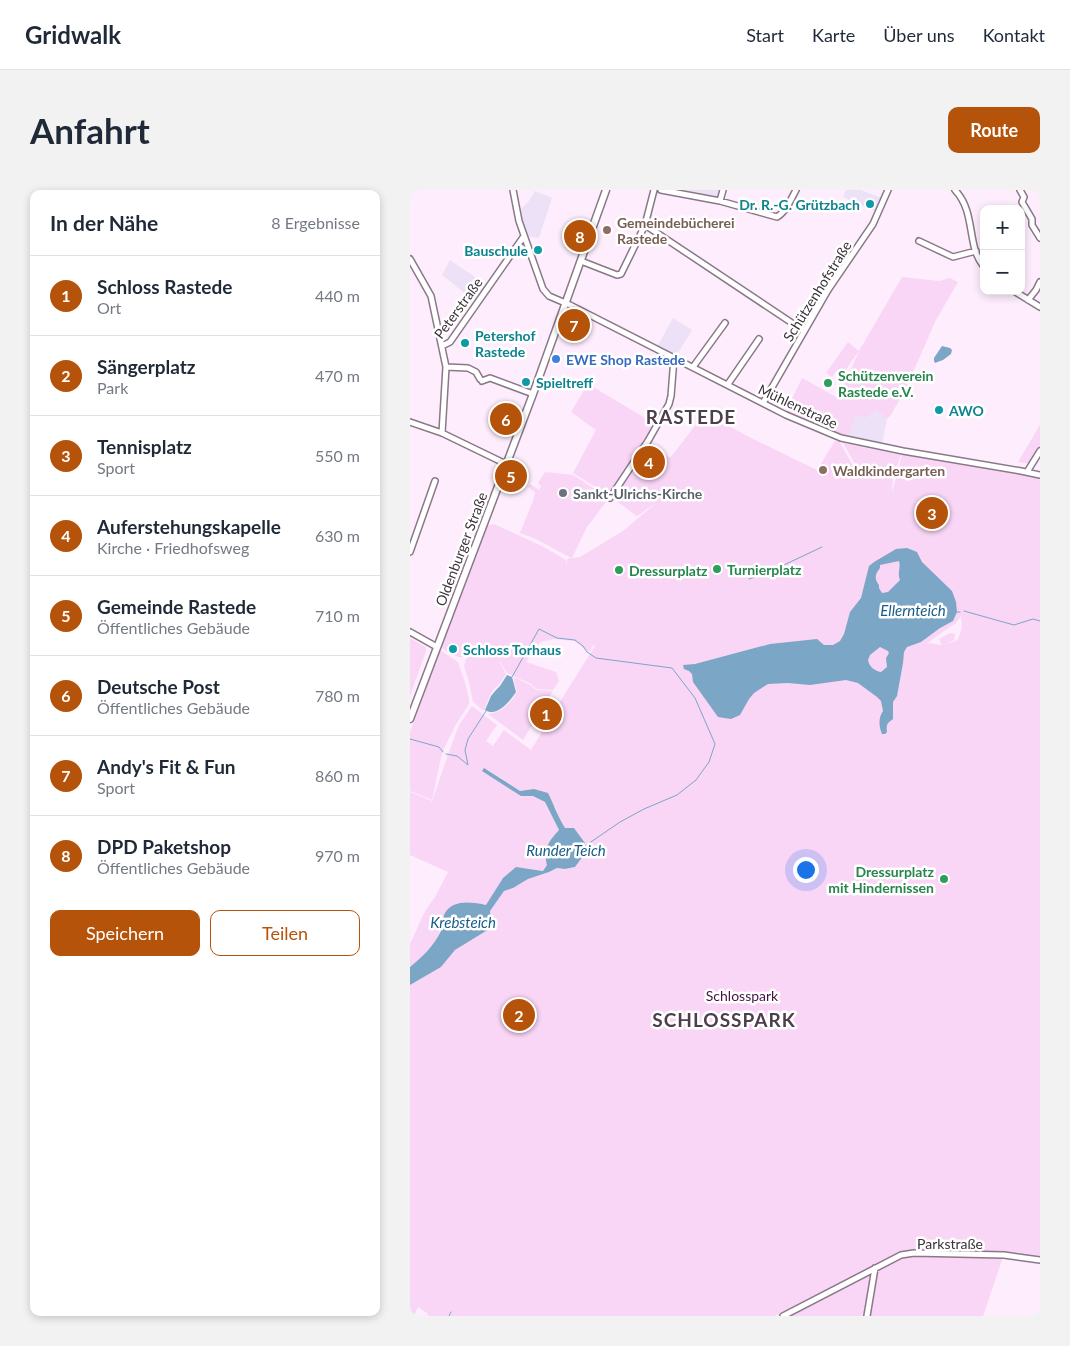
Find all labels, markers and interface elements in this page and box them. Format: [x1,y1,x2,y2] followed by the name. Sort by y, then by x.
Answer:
[25,20,121,49] text: Gridwalk
[746,24,784,46] text: Start
[812,24,855,46] text: Karte
[883,24,955,46] text: Über uns
[983,24,1045,46] text: Kontakt
[948,107,1040,153] button: Route
[30,109,150,151] text: Anfahrt
[739,196,860,213] place label: Dr. R.-G. Grützbach
[864,198,876,210] marker: Dr. R.-G. Grützbach
[980,205,1025,295] map controls
[980,205,1025,250] button: +
[50,210,158,235] text: In der Nähe
[271,213,360,232] text: 8 Ergebnisse
[617,214,735,247] place label: Gemeindebücherei Rastede
[564,217,596,255] pin: 8
[601,224,613,236] marker: Gemeindebücherei Rastede
[779,238,855,344] street label: Schützenhofstraße
[464,242,529,259] place label: Bauschule
[532,244,544,256] marker: Bauschule
[980,250,1025,295] button: −
[430,274,486,342] street label: Peterstraße
[97,275,232,298] text: Schloss Rastede
[61,286,71,305] text: 1
[315,286,360,305] text: 440 m
[97,298,121,317] text: Ort
[558,306,590,344] pin: 7
[475,327,536,360] place label: Petershof Rastede
[459,337,471,349] marker: Petershof Rastede
[566,351,686,368] place label: EWE Shop Rastede
[550,353,562,365] marker: EWE Shop Rastede
[97,355,196,378] text: Sängerplatz
[61,366,71,385] text: 2
[315,366,360,385] text: 470 m
[838,367,934,400] place label: Schützenverein Rastede e.V.
[536,374,594,391] place label: Spieltreff
[520,376,532,388] marker: Spieltreff
[822,377,834,389] marker: Schützenverein Rastede e.V.
[97,378,128,397] text: Park
[756,380,840,432] street label: Mühlenstraße
[490,400,522,438] pin: 6
[948,402,984,419] place label: AWO
[933,404,945,416] marker: AWO
[646,405,736,428] district label: RASTEDE
[97,435,192,458] text: Tennisplatz
[633,443,665,481] pin: 4
[61,446,71,465] text: 3
[315,446,360,465] text: 550 m
[495,457,527,495] pin: 5
[97,458,135,477] text: Sport
[833,462,945,479] place label: Waldkindergarten
[817,464,829,476] marker: Waldkindergarten
[573,485,703,502] place label: Sankt-Ulrichs-Kirche
[557,487,569,499] marker: Sankt-Ulrichs-Kirche
[431,490,491,608] street label: Oldenburger Straße
[916,494,948,532] pin: 3
[97,515,281,538] text: Auferstehungskapelle
[61,526,71,545] text: 4
[315,526,360,545] text: 630 m
[97,538,249,557] text: Kirche · Friedhofsweg
[727,561,802,578] place label: Turnierplatz
[629,562,708,579] place label: Dressurplatz
[711,563,723,575] marker: Turnierplatz
[613,564,625,576] marker: Dressurplatz
[97,595,256,618] text: Gemeinde Rastede
[880,601,946,619] water label: Ellernteich
[61,606,71,625] text: 5
[315,606,360,625] text: 710 m
[97,618,250,637] text: Öffentliches Gebäude
[463,641,561,658] place label: Schloss Torhaus
[447,643,459,655] marker: Schloss Torhaus
[97,675,220,698] text: Deutsche Post
[61,686,71,705] text: 6
[315,686,360,705] text: 780 m
[530,695,562,733] pin: 1
[97,698,250,717] text: Öffentliches Gebäude
[97,755,236,778] text: Andy's Fit & Fun
[61,766,71,785] text: 7
[315,766,360,785] text: 860 m
[97,778,135,797] text: Sport
[97,835,231,858] text: DPD Paketshop
[526,841,606,859] water label: Runder Teich
[61,846,71,865] text: 8
[315,846,360,865] text: 970 m
[793,857,819,883] your location
[97,858,250,877] text: Öffentliches Gebäude
[828,863,935,896] place label: Dressurplatz mit Hindernissen
[938,873,950,885] marker: Dressurplatz mit Hindernissen
[50,910,200,956] button: Speichern
[210,910,360,956] button: Teilen
[430,913,496,931] water label: Krebsteich
[706,987,779,1004] park label: Schlosspark
[503,996,535,1034] pin: 2
[652,1008,796,1031] district label: SCHLOSSPARK
[917,1235,983,1252] street label: Parkstraße

